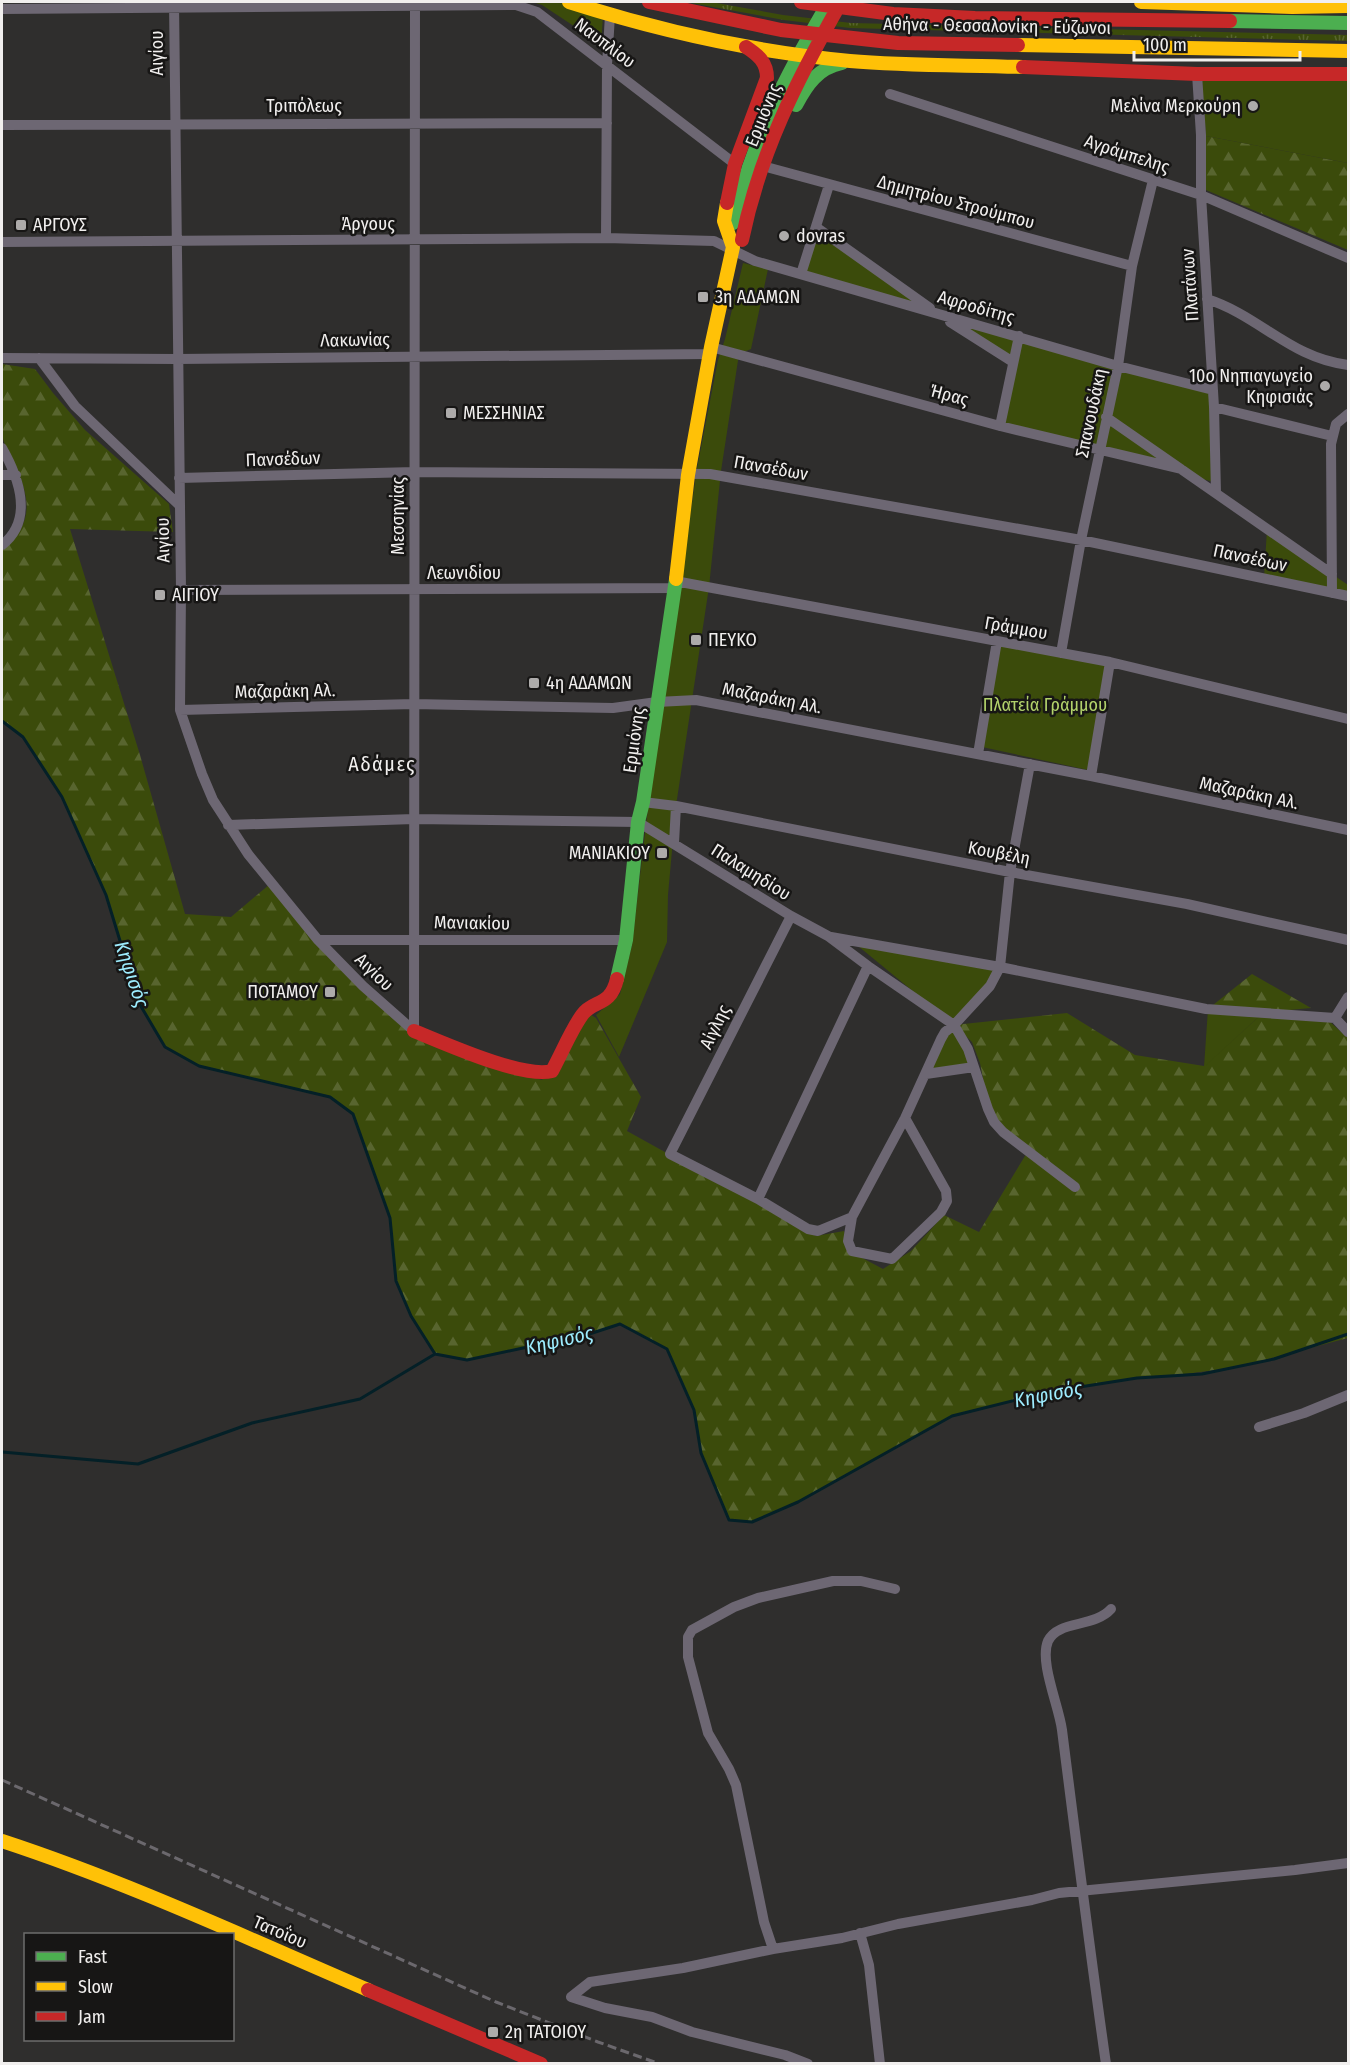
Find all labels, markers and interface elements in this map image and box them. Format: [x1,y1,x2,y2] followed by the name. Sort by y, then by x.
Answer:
[570,13,640,73] street label: Ναυπλίου
[883,13,1111,39] street label: Αθήνα - Θεσσαλονίκη - Εύζωνοι
[1134,24,1300,62] scale bar
[146,30,168,76] street label: Αιγίου
[1143,34,1187,56] text: 100 m
[740,80,786,150] street label: Ερμιόνης
[266,95,342,117] street label: Τριπόλεως
[1110,95,1241,117] place label: Μελίνα Μερκούρη
[1246,99,1260,113] marker: Μελίνα Μερκούρη
[1082,130,1173,178] street label: Αγράμπελης
[875,170,1037,234] street label: Δημητρίου Στρούμπου
[341,213,395,235] street label: Άργους
[33,214,87,236] place label: ΑΡΓΟΥΣ
[14,218,28,232] marker: ΑΡΓΟΥΣ
[796,225,845,247] place label: dovras
[777,229,791,243] marker: dovras
[1176,248,1204,322] street label: Πλατάνων
[715,286,800,308] place label: 3η ΑΔΑΜΩΝ
[935,286,1017,329] street label: Αφροδίτης
[696,290,710,304] marker: 3η ΑΔΑΜΩΝ
[320,328,390,352] street label: Λακωνίας
[1189,365,1313,408] place label: 10ο Νηπιαγωγείο Κηφισιάς
[1071,366,1111,460] street label: Σπανουδάκη
[927,379,971,411] street label: Ήρας
[1318,379,1332,393] marker: 10ο Νηπιαγωγείο Κηφισιάς
[463,402,545,424] place label: ΜΕΣΣΗΝΙΑΣ
[444,406,458,420] marker: ΜΕΣΣΗΝΙΑΣ
[245,447,321,471] street label: Πανσέδων
[732,451,810,485] street label: Πανσέδων
[387,477,409,555] street label: Μεσσηνίας
[152,517,174,563] street label: Αιγίου
[1211,539,1289,577] street label: Πανσέδων
[427,562,501,584] street label: Λεωνιδίου
[172,584,219,606] place label: ΑΙΓΙΟΥ
[153,588,167,602] marker: ΑΙΓΙΟΥ
[983,612,1049,644] street label: Γράμμου
[708,629,757,651] place label: ΠΕΥΚΟ
[689,633,703,647] marker: ΠΕΥΚΟ
[546,672,632,694] place label: 4η ΑΔΑΜΩΝ
[527,676,541,690] marker: 4η ΑΔΑΜΩΝ
[720,678,824,718] street label: Μαζαράκη Αλ.
[234,679,336,703] street label: Μαζαράκη Αλ.
[983,694,1107,716] park label: Πλατεία Γράμμου
[618,705,650,774] street label: Ερμιόνης
[348,752,416,776] district label: Αδάμες
[1197,772,1301,814] street label: Μαζαράκη Αλ.
[966,836,1032,870] street label: Κουβέλη
[707,839,795,905] street label: Παλαμηδίου
[569,842,650,864] place label: ΜΑΝΙΑΚΙΟΥ
[655,846,669,860] marker: ΜΑΝΙΑΚΙΟΥ
[434,911,510,935] street label: Μανιακίου
[109,938,155,1011] water label: Κηφισός
[350,948,398,996] street label: Αιγίου
[247,981,318,1003] place label: ΠΟΤΑΜΟΥ
[323,985,337,999] marker: ΠΟΤΑΜΟΥ
[695,1001,735,1053] street label: Αίγλης
[523,1320,596,1359] water label: Κηφισός
[1012,1376,1085,1412] water label: Κηφισός
[250,1911,310,1953] street label: Τατοΐου
[24,1933,234,2041] legend
[78,1946,107,1968] text: Fast
[78,1976,113,1998] text: Slow
[78,2006,106,2028] text: Jam
[505,2021,586,2043] place label: 2η ΤΑΤΟΙΟΥ
[486,2025,500,2039] marker: 2η ΤΑΤΟΙΟΥ

